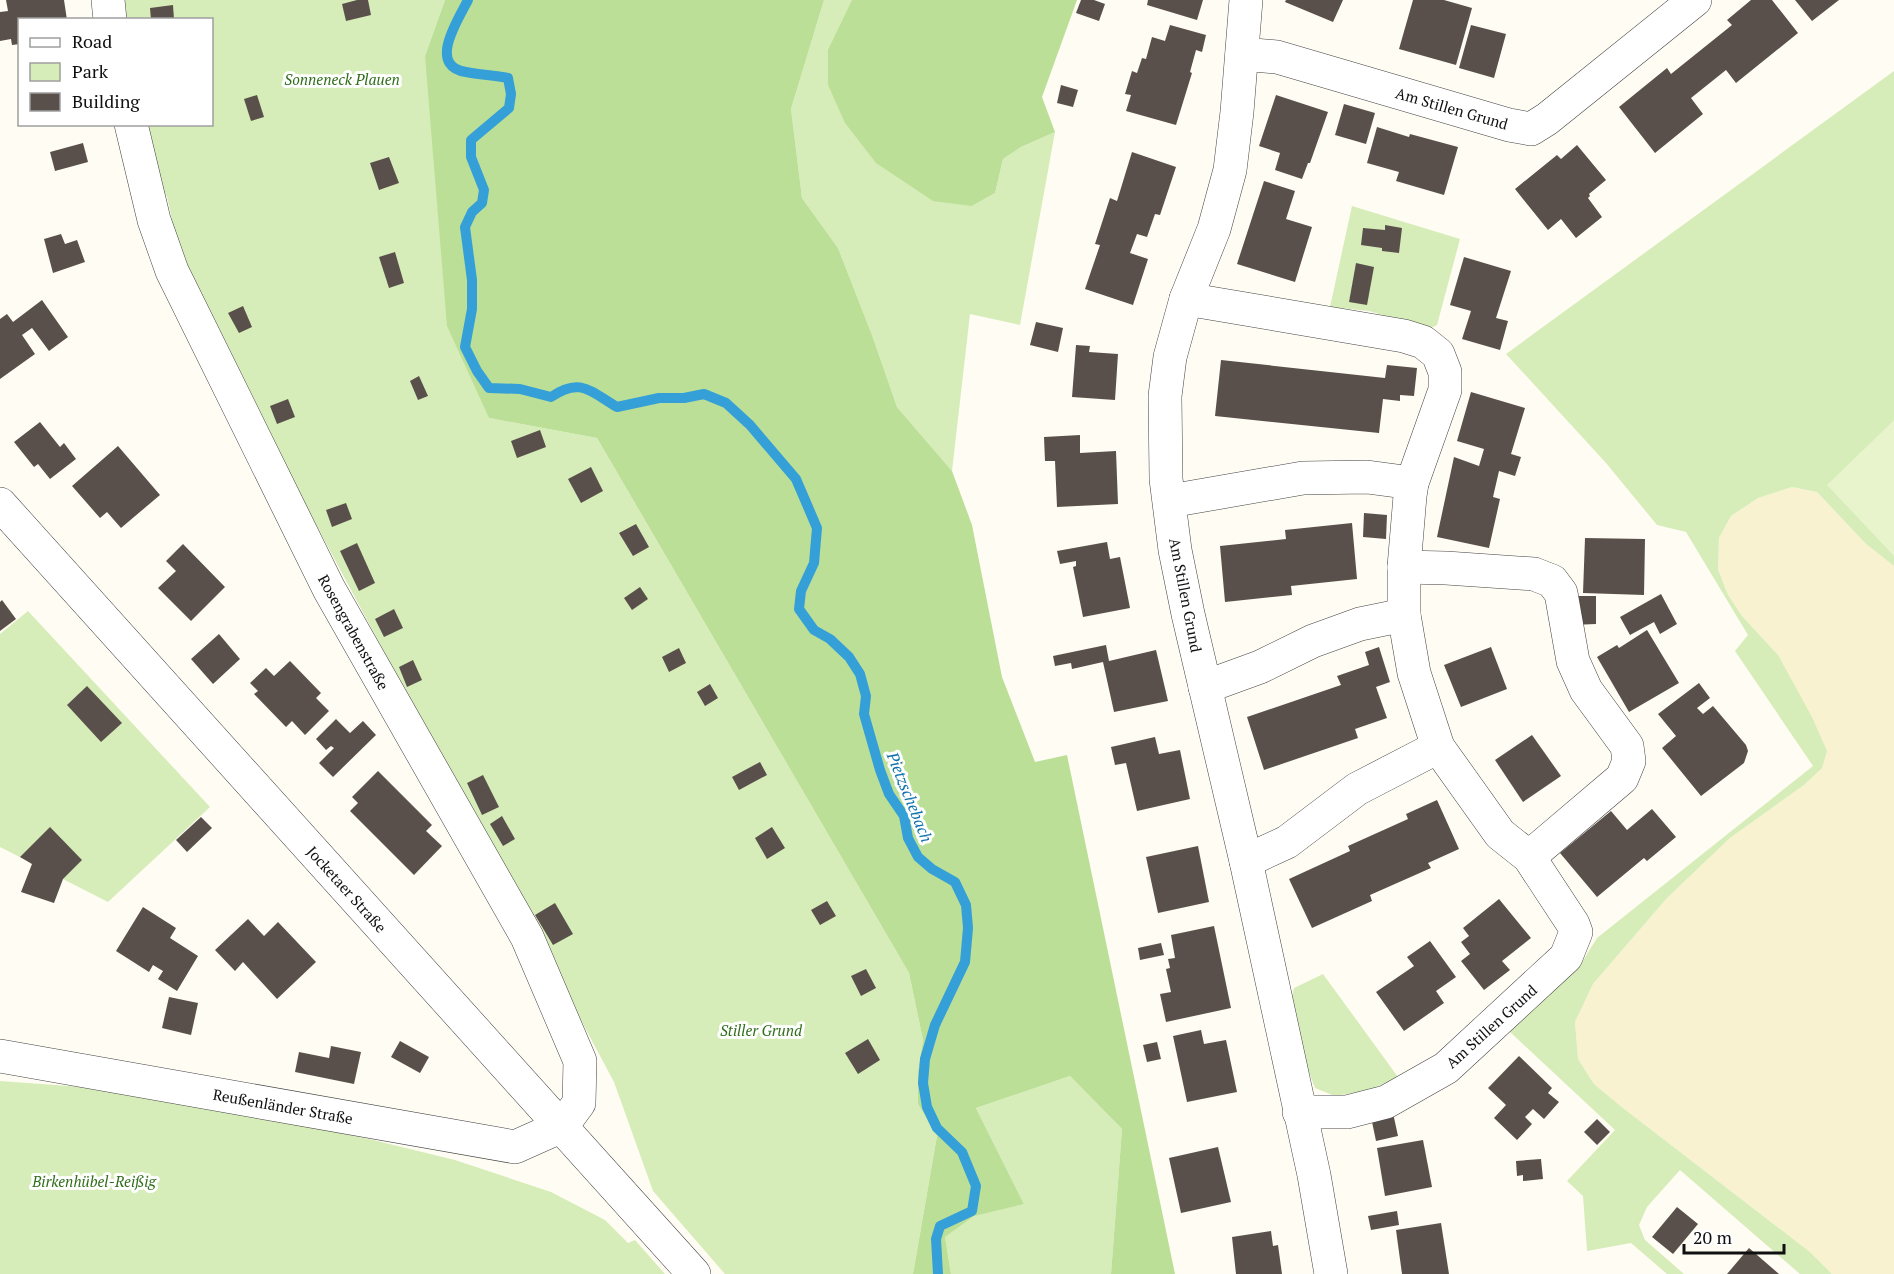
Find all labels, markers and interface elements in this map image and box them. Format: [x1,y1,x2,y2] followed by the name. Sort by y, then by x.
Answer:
[18,18,213,126] legend
[72,29,112,53] text: Road
[72,59,109,83] text: Park
[284,69,400,89] park label: Sonneneck Plauen
[1393,82,1511,134] street label: Am Stillen Grund
[72,89,140,113] text: Building
[1165,536,1207,654] street label: Am Stillen Grund
[314,571,394,693] street label: Rosengrabenstraße
[882,748,938,845] water label: Pietzschebach
[303,842,391,936] street label: Jocketaer Straße
[1441,980,1541,1072] street label: Am Stillen Grund
[720,1020,803,1040] park label: Stiller Grund
[211,1084,355,1128] street label: Reußenländer Straße
[31,1171,157,1191] park label: Birkenhübel-Reißig
[1684,1217,1784,1255] scale bar
[1693,1225,1733,1249] text: 20 m

